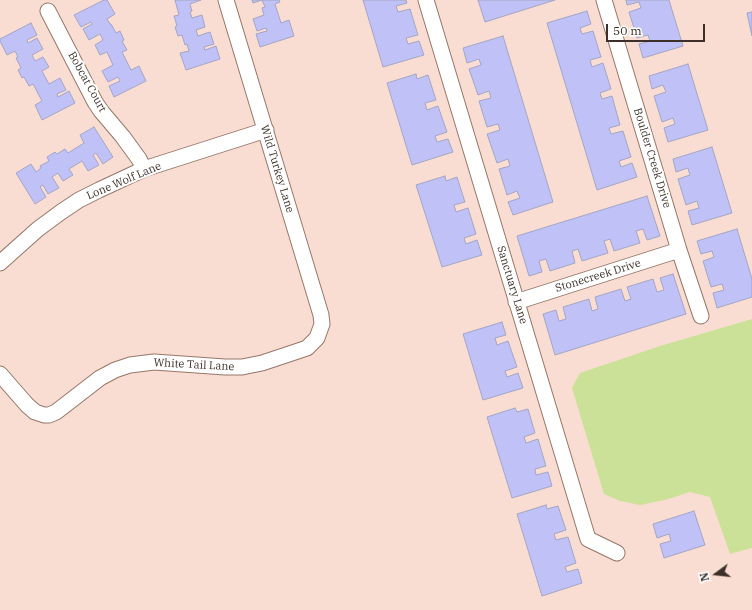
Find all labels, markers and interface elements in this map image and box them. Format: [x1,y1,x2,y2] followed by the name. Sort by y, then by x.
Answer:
[608,16,707,42] scale bar
[613,23,642,38] text: 50 m
[65,49,109,115] street label: Bobcat Court
[630,106,674,210] street label: Boulder Creek Drive
[257,124,297,214] street label: Wild Turkey Lane
[85,159,163,203] street label: Lone Wolf Lane
[494,244,530,326] street label: Sanctuary Lane
[554,257,642,295] street label: Stonecreek Drive
[153,356,235,374] street label: White Tail Lane
[696,554,736,594] north arrow
[697,571,712,583] text: N

